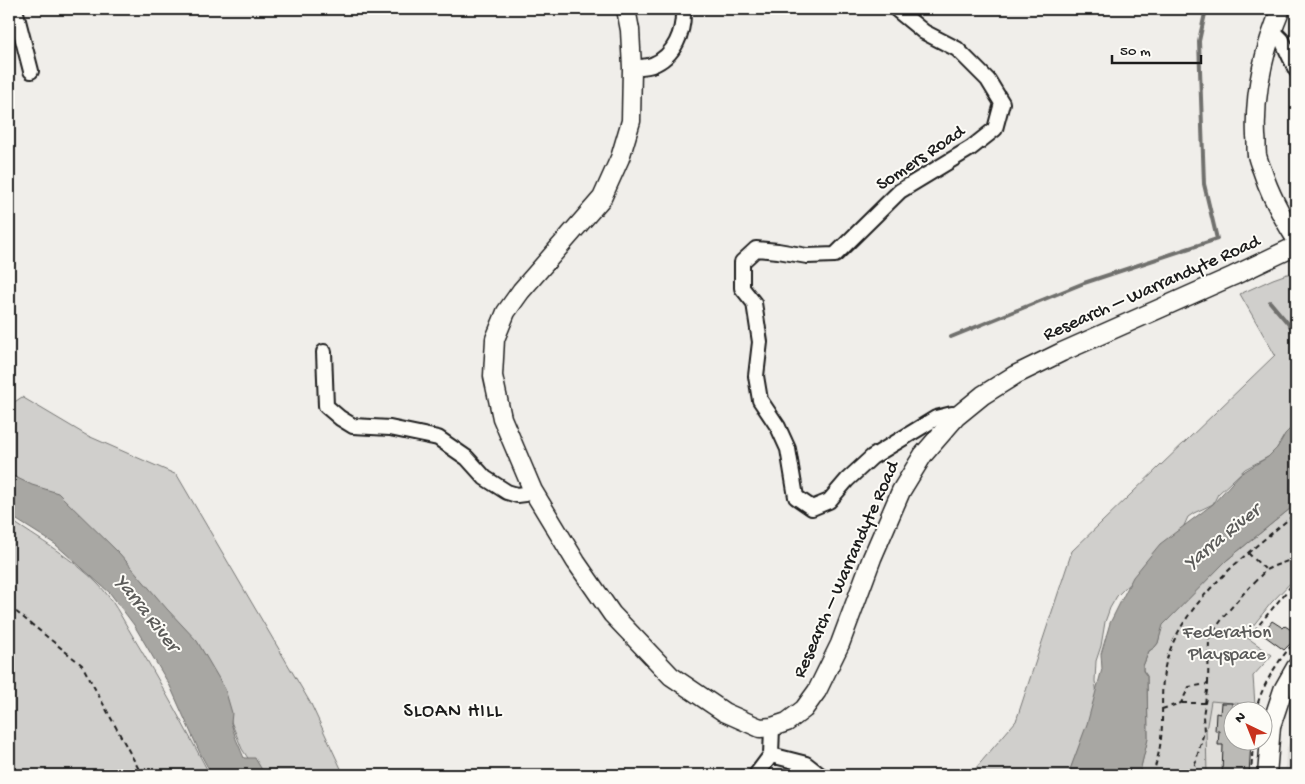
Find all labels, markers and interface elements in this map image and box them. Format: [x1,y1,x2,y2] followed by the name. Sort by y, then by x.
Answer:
[1112,32,1201,64] scale bar
[1120,43,1151,61] text: 50 m
[872,120,971,197] street label: Somers Road
[1040,230,1266,347] street label: Research – Warrandyte Road
[789,456,906,682] street label: Research – Warrandyte Road
[1180,498,1269,576] water label: Yarra River
[109,571,186,660] water label: Yarra River
[1182,622,1271,667] park label: Federation Playspace
[403,701,503,724] district label: SLOAN HILL
[1222,702,1272,752] north arrow
[1232,709,1250,728] text: N

